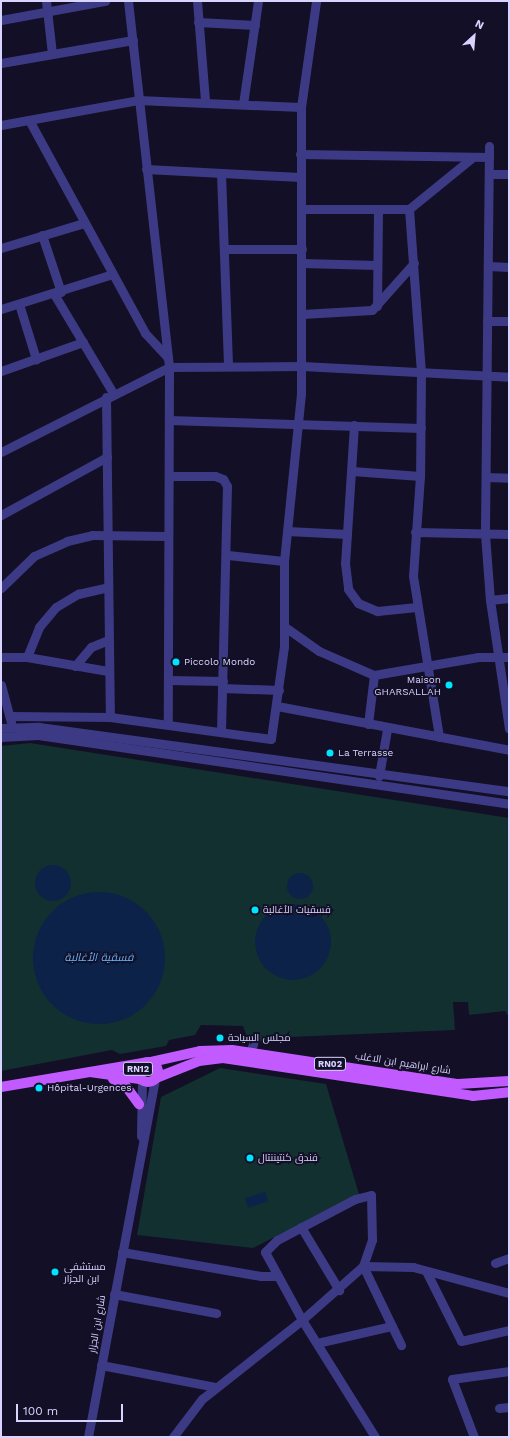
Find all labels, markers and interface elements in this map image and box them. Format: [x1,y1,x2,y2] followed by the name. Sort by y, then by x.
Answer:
[454,16,494,56] north arrow
[473,17,486,32] text: N
[184,656,255,668] place label: Piccolo Mondo
[171,657,181,667] marker: Piccolo Mondo
[374,673,441,696] place label: Maison GHARSALLAH
[444,680,454,690] marker: Maison GHARSALLAH
[338,747,394,759] place label: La Terrasse
[325,748,335,758] marker: La Terrasse
[263,904,331,916] place label: فسقيات الأغالبة
[250,905,260,915] marker: فسقيات الأغالبة
[65,951,133,965] water label: فسقية الأغالبة
[228,1032,291,1044] place label: مجلس السياحة
[215,1033,225,1043] marker: مجلس السياحة
[354,1050,452,1076] street label: شارع ابراهيم ابن الاغلب
[313,1057,347,1071] road number: RN02
[122,1062,154,1076] road number: RN12
[47,1082,132,1094] place label: Hôpital-Urgences
[34,1083,44,1093] marker: Hôpital-Urgences
[258,1152,318,1164] place label: فندق كنتيننتال
[245,1153,255,1163] marker: فندق كنتيننتال
[64,1260,106,1284] place label: مستشفى ابن الجزار
[49,1266,61,1278] marker: مستشفى ابن الجزار
[86,1294,108,1354] street label: شارع ابن الجزار
[18,1396,125,1422] scale bar
[23,1404,58,1418] text: 100 m

